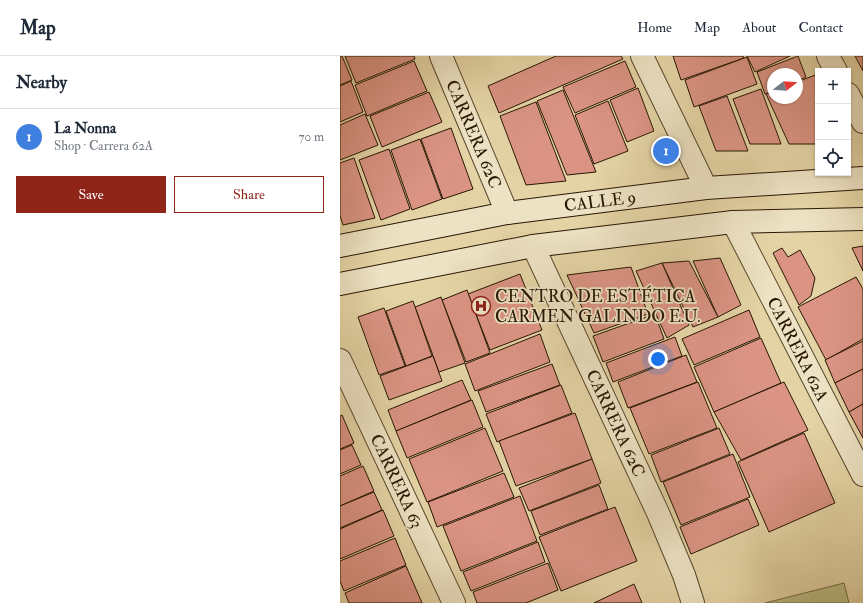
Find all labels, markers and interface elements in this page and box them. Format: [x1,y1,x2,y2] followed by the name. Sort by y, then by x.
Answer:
[20,16,56,40] text: Map
[637,19,672,36] text: Home
[694,19,720,36] text: Map
[742,19,776,36] text: About
[798,19,843,36] text: Contact
[767,68,803,104] north arrow
[815,68,851,176] map controls
[815,68,851,104] button: +
[16,72,67,93] text: Nearby
[441,77,506,192] street label: CARRERA 62C
[815,104,851,140] button: −
[54,119,116,138] text: La Nonna
[27,129,31,145] text: 1
[299,129,324,145] text: 70 m
[653,136,679,166] pin: 1
[54,138,153,154] text: Shop · Carrera 62A
[815,140,851,176] button: locate
[16,176,166,213] button: Save
[174,176,324,213] button: Share
[563,187,637,216] street label: CALLE 9
[495,285,700,327] place label: CENTRO DE ESTÉTICA CARMEN GALINDO E.U.
[762,294,833,405] street label: CARRERA 62A
[470,295,492,317] hospital icon: CENTRO DE ESTÉTICA CARMEN GALINDO E.U.
[648,349,668,369] your location
[582,366,650,480] street label: CARRERA 62C
[366,431,428,532] street label: CARRERA 63

